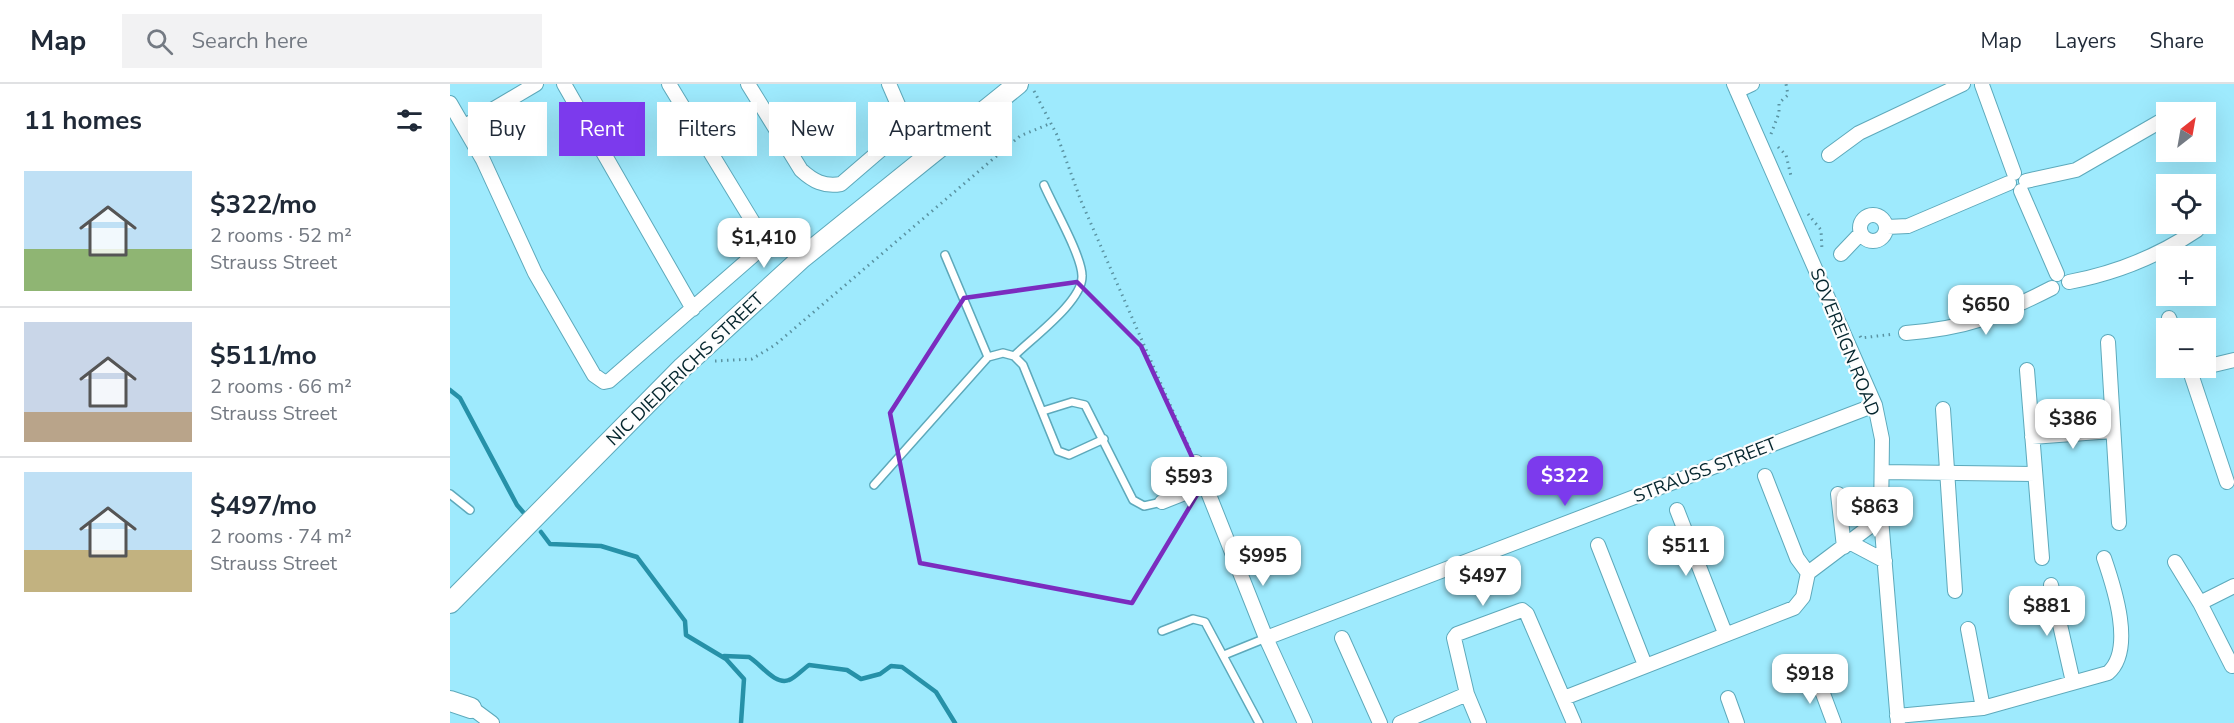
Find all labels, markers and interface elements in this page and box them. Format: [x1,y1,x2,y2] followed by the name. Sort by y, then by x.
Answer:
[122,14,542,68] search box
[30,22,86,60] text: Map
[143,25,176,58] icon: search
[191,26,308,56] text: Search here
[1980,27,2022,55] text: Map
[2055,27,2116,55] text: Layers
[2149,27,2204,55] text: Share
[468,102,547,156] chip: Buy
[559,102,645,156] chip: Rent
[657,102,757,156] chip: Filters
[769,102,856,156] chip: New
[868,102,1012,156] chip: Apartment
[2156,102,2216,162] north arrow
[2156,102,2216,378] map controls
[24,103,142,138] text: 11 homes
[393,104,426,137] icon: filters
[2156,174,2216,234] button: locate
[210,187,317,222] text: $322/mo
[72,195,144,267] icon: home
[715,218,813,269] pin: $1,410
[210,222,352,249] text: 2 rooms · 52 m²
[732,224,796,251] text: $1,410
[2156,246,2216,306] button: +
[210,249,337,276] text: Strauss Street
[1804,264,1886,420] street label: SOVEREIGN ROAD
[1950,285,2022,336] pin: $650
[601,287,769,451] street label: NIC DIEDERICHS STREET
[1962,291,2010,318] text: $650
[2156,318,2216,378] button: −
[210,338,317,373] text: $511/mo
[72,346,144,418] icon: home
[210,373,352,400] text: 2 rooms · 66 m²
[2037,399,2109,450] pin: $386
[210,400,337,427] text: Strauss Street
[2049,405,2097,432] text: $386
[1630,432,1780,508] street label: STRAUSS STREET
[1529,456,1601,507] pin: $322
[1153,457,1225,508] pin: $593
[1541,462,1589,489] text: $322
[1165,463,1213,490] text: $593
[1839,487,1911,538] pin: $863
[210,488,317,523] text: $497/mo
[1851,493,1899,520] text: $863
[72,496,144,568] icon: home
[210,523,352,550] text: 2 rooms · 74 m²
[1650,526,1722,577] pin: $511
[1662,532,1710,559] text: $511
[1227,536,1299,587] pin: $995
[1239,542,1287,569] text: $995
[210,550,337,577] text: Strauss Street
[1447,556,1519,607] pin: $497
[1459,562,1507,589] text: $497
[2011,586,2083,637] pin: $881
[2023,592,2071,619] text: $881
[1774,654,1846,705] pin: $918
[1786,660,1834,687] text: $918

